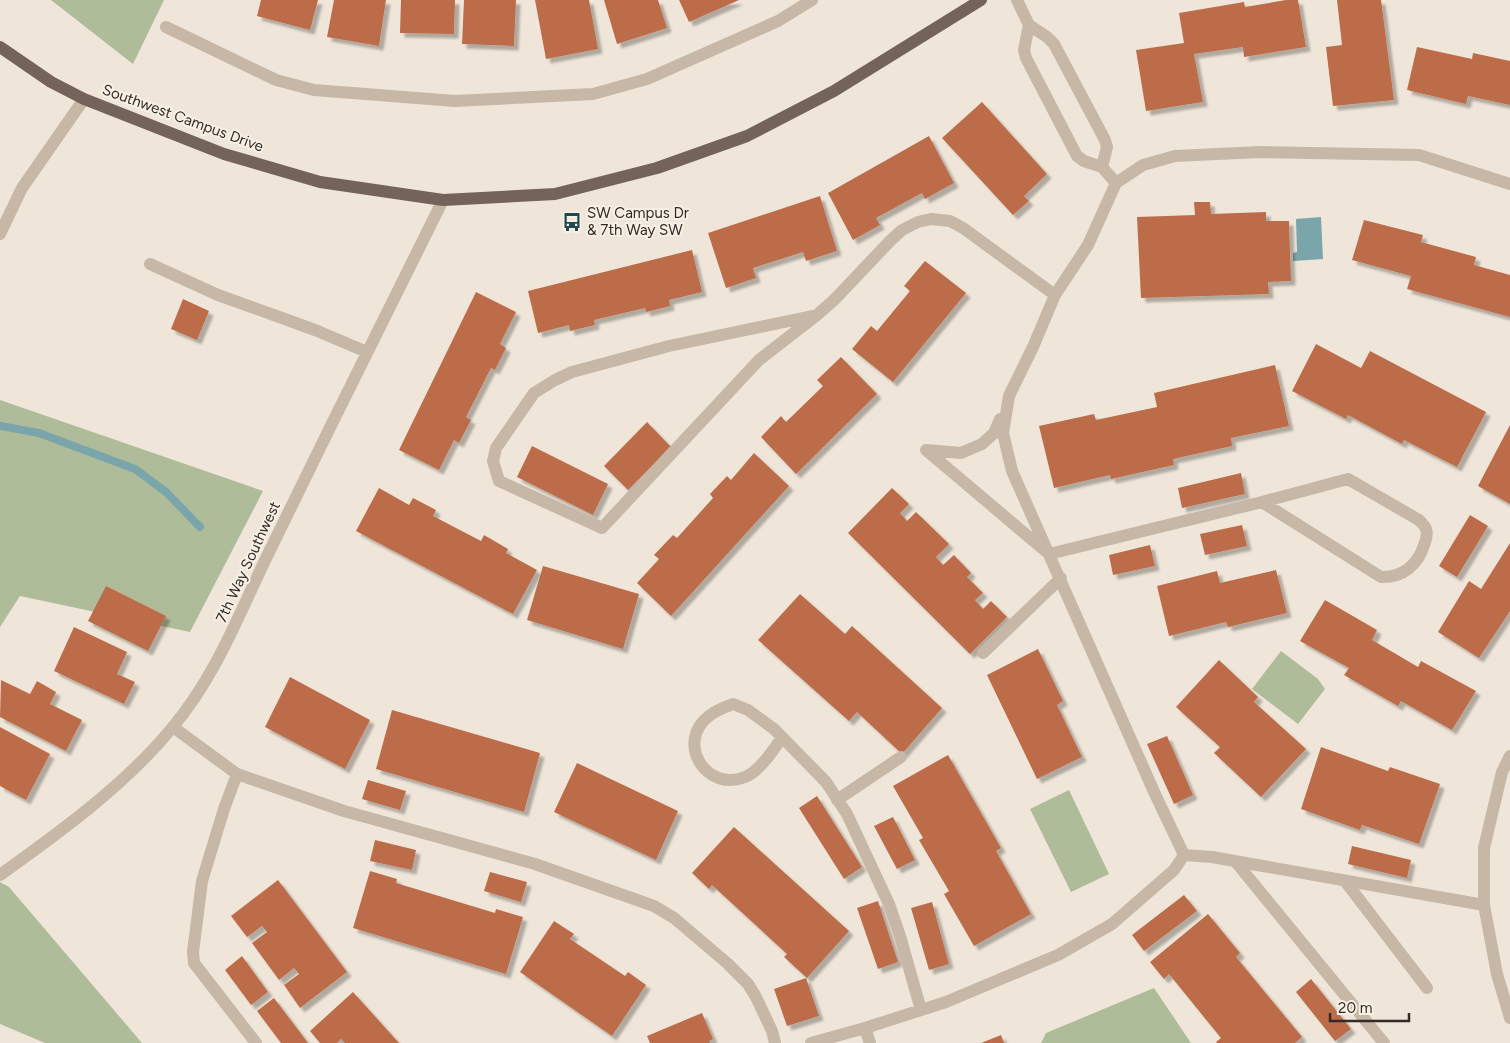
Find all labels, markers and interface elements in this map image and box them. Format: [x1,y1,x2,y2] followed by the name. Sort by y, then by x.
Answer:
[100,80,266,156] street label: Southwest Campus Drive
[587,204,689,239] place label: SW Campus Dr & 7th Way SW
[561,211,583,233] bus stop icon: SW Campus Dr & 7th Way SW
[212,498,284,625] street label: 7th Way Southwest
[1330,990,1409,1022] scale bar
[1338,999,1372,1017] text: 20 m

